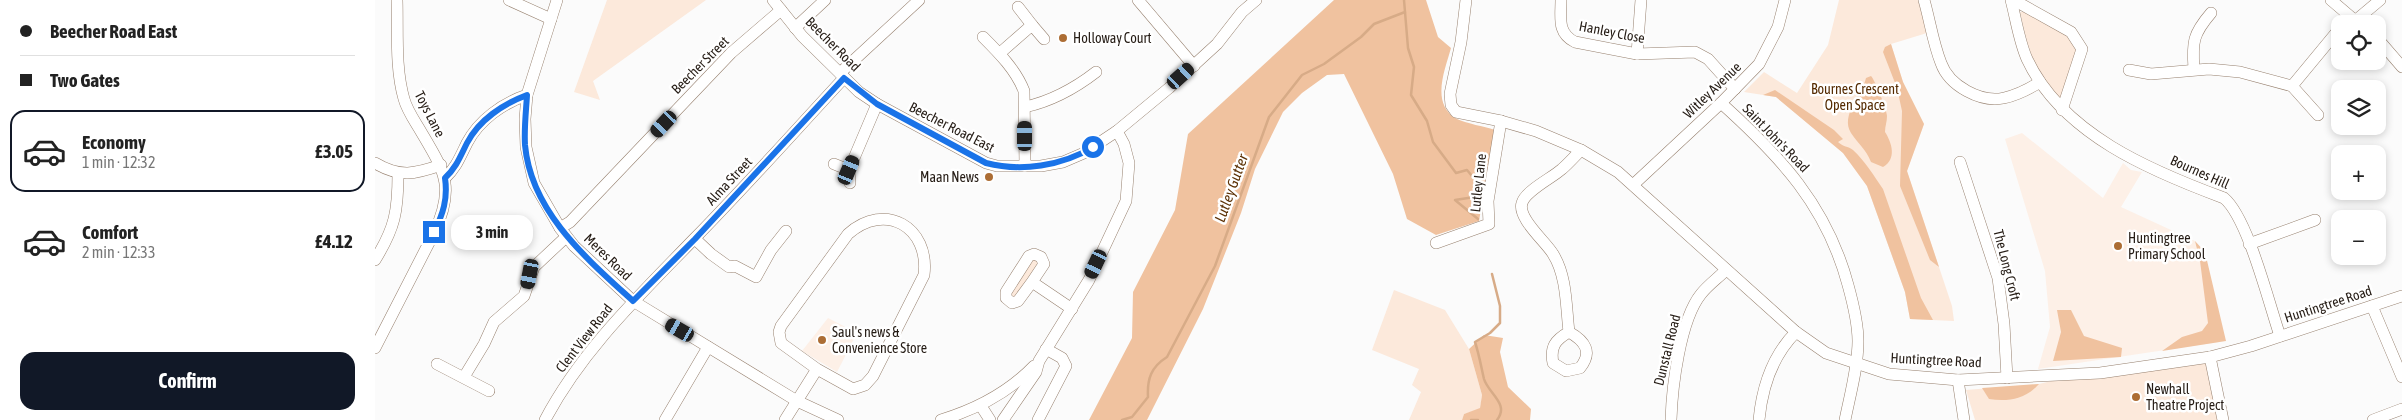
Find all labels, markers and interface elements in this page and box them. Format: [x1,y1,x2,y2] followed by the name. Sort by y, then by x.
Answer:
[802,13,864,75] street label: Beecher Road
[2331,15,2386,265] map controls
[2331,15,2386,70] button: locate
[1578,18,1646,46] street label: Hanley Close
[50,20,177,42] text: Beecher Road East
[1073,30,1152,46] place label: Holloway Court
[1057,32,1069,44] marker: Holloway Court
[668,33,732,97] street label: Beecher Street
[1680,59,1744,121] street label: Witley Avenue
[1164,60,1197,92] car
[50,69,120,91] text: Two Gates
[2331,80,2386,135] button: layers
[1811,81,1899,113] park label: Bournes Crescent Open Space
[412,88,448,140] street label: Toys Lane
[907,99,997,155] street label: Beecher Road East
[1739,101,1813,175] street label: Saint John's Road
[648,108,679,140] car
[1017,121,1032,151] car
[22,129,67,174] icon: car
[82,131,146,153] text: Economy
[1082,136,1104,158] route start
[315,140,353,162] text: £3.05
[2331,145,2386,200] button: +
[1211,151,1251,224] water label: Lutley Gutter
[2168,152,2232,192] street label: Bournes Hill
[82,153,155,171] text: 1 min · 12:32
[836,153,861,187] car
[1467,153,1489,213] street label: Lutley Lane
[703,154,755,208] street label: Alma Street
[920,169,979,185] place label: Maan News
[983,171,995,183] marker: Maan News
[2331,210,2386,265] button: −
[451,214,534,250] callout: 3 min
[22,219,67,264] icon: car
[82,221,138,243] text: Comfort
[423,221,445,243] route end
[476,223,508,241] text: 3 min
[1990,228,2024,302] street label: The Long Croft
[315,230,353,252] text: £4.12
[581,230,635,284] street label: Meres Road
[2128,230,2206,262] place label: Huntingtree Primary School
[2112,240,2124,252] marker: Huntingtree Primary School
[82,243,155,261] text: 2 min · 12:33
[1082,247,1109,281] car
[519,258,540,290] car
[2282,282,2374,326] street label: Huntingtree Road
[552,301,616,375] street label: Clent View Road
[1650,313,1684,387] street label: Dunstall Road
[663,316,696,344] car
[832,324,927,356] place label: Saul's news & Convenience Store
[816,334,828,346] marker: Saul's news & Convenience Store
[1890,350,1982,370] street label: Huntingtree Road
[20,352,355,410] button: Confirm
[2146,381,2224,413] place label: Newhall Theatre Project
[2130,391,2142,403] marker: Newhall Theatre Project

